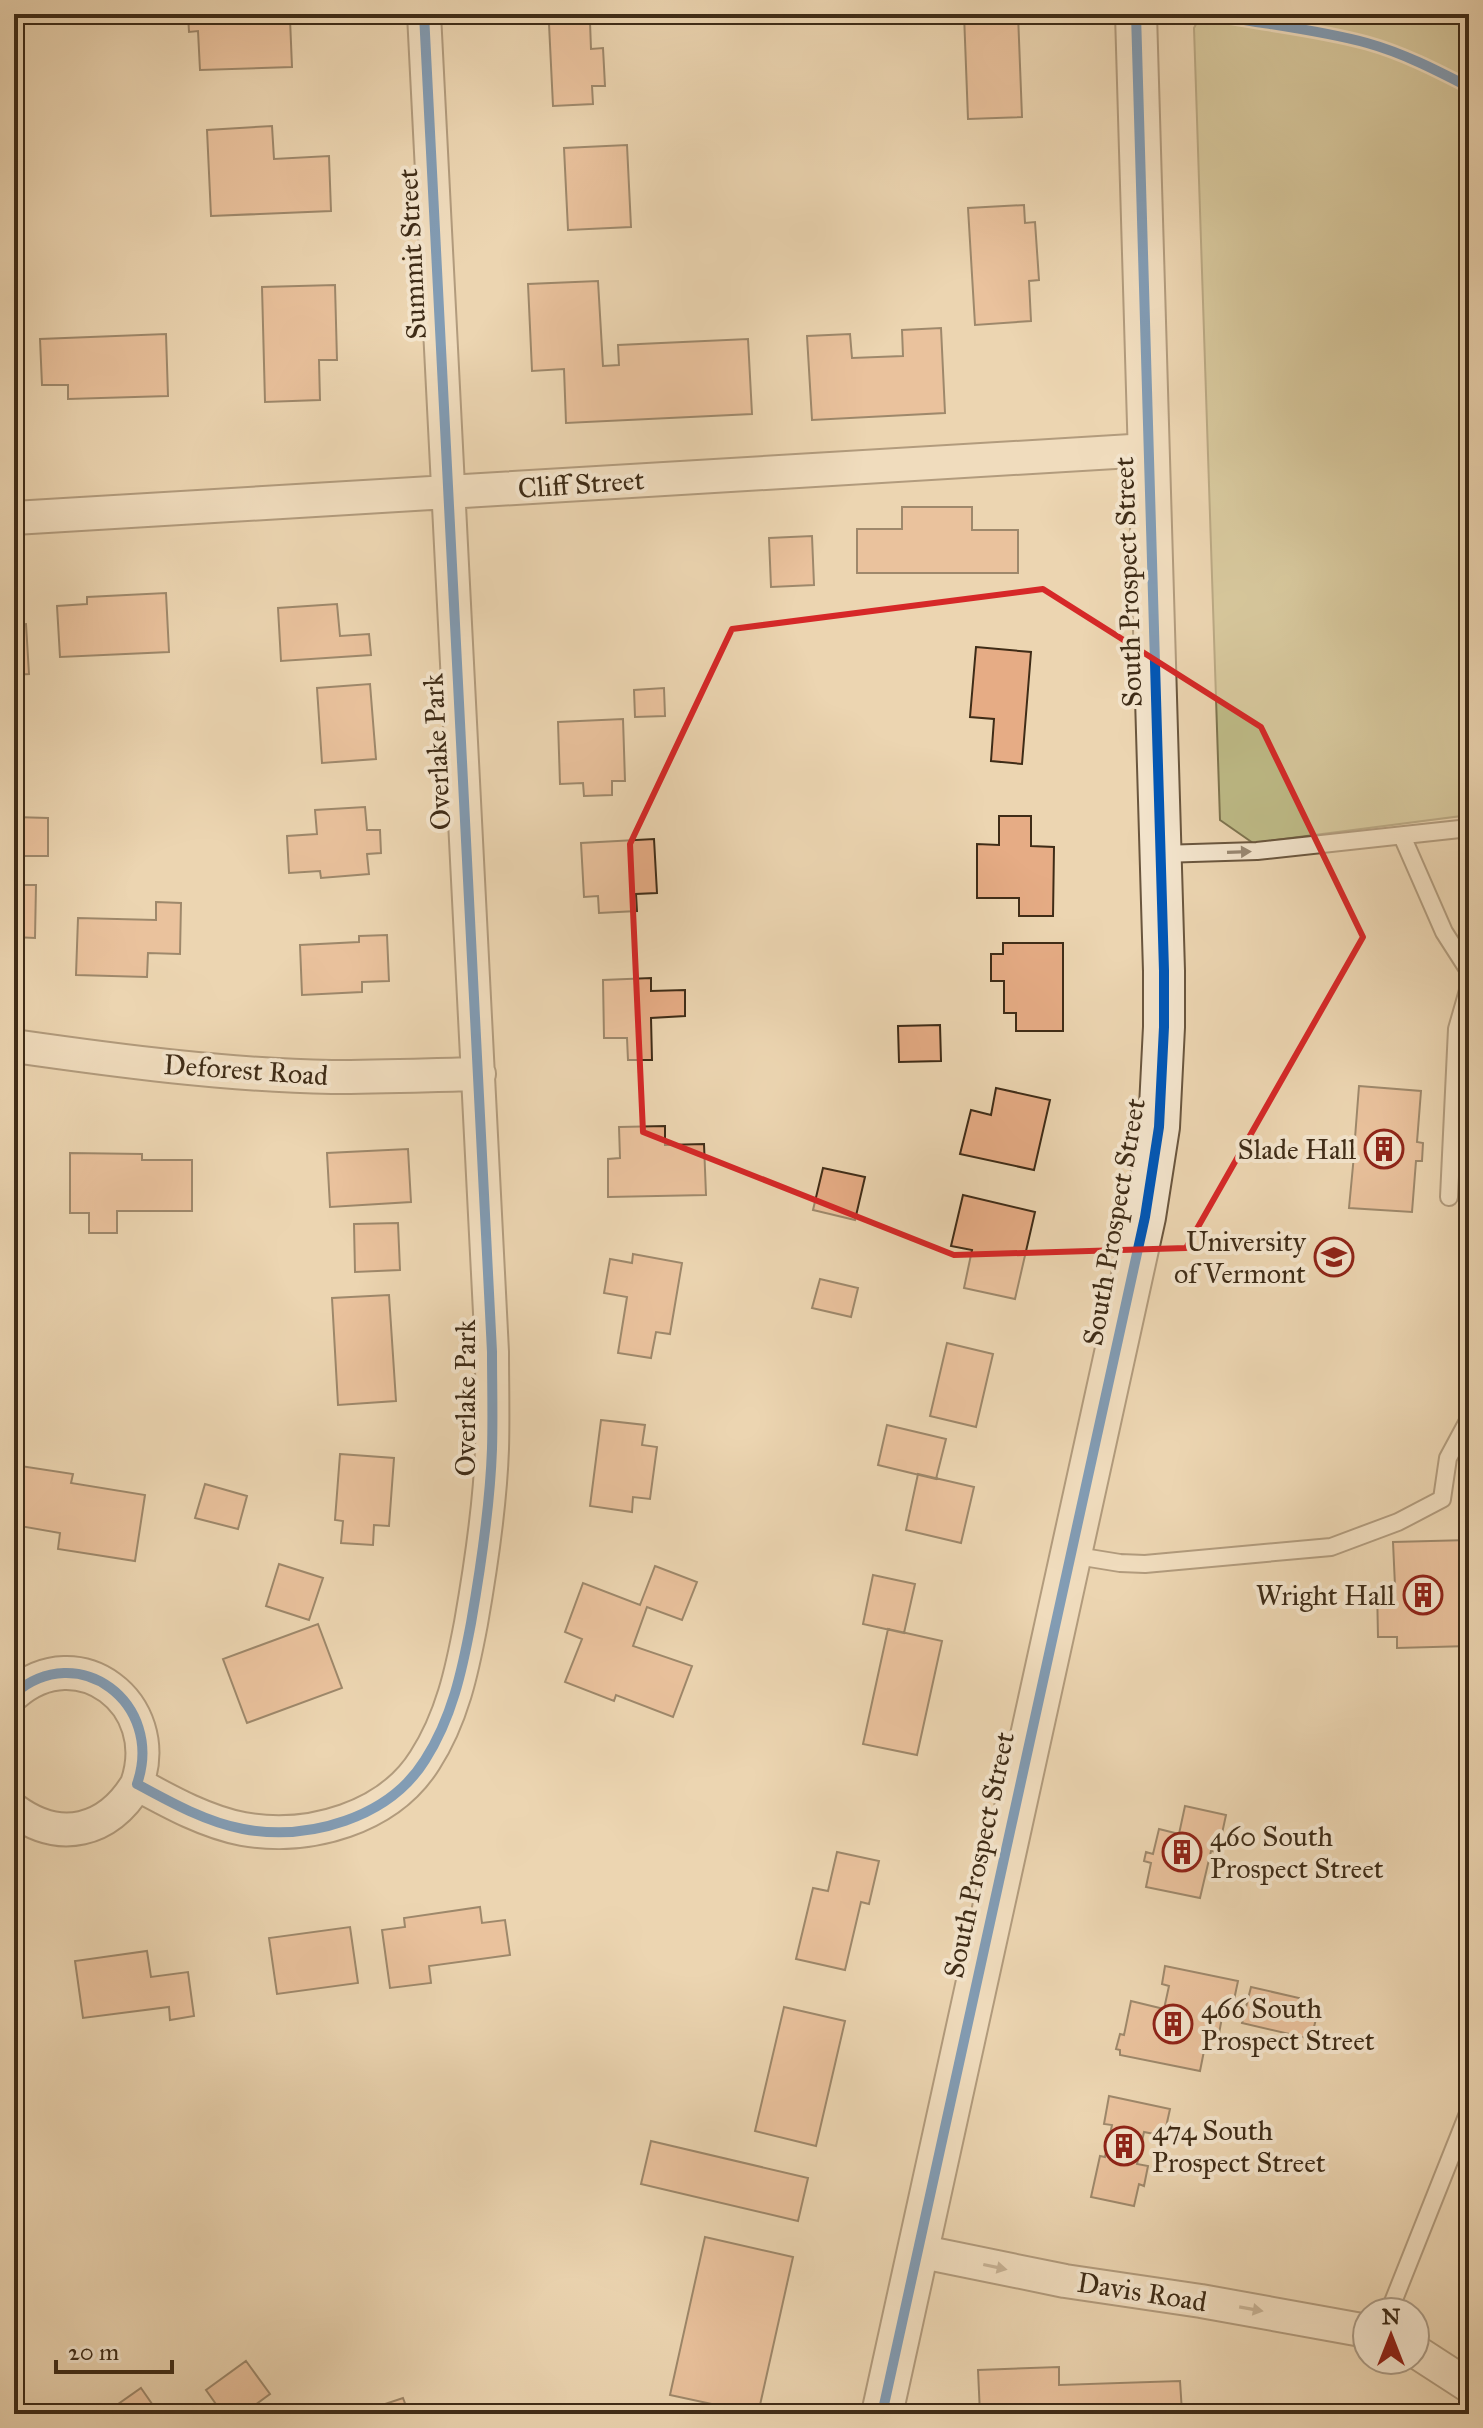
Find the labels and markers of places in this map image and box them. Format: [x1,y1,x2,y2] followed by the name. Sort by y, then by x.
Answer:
[1363,1128,1405,1170] building icon: Slade Hall
[1238,1132,1356,1167] place label: Slade Hall
[1174,1224,1307,1291] place label: University of Vermont
[1313,1236,1355,1278] school or university icon: University of Vermont
[1402,1574,1444,1616] building icon: Wright Hall
[1256,1578,1395,1613] place label: Wright Hall
[1210,1819,1384,1886] place label: 460 South Prospect Street
[1161,1831,1203,1873] building icon: 460 South Prospect Street
[1201,1991,1375,2058] place label: 466 South Prospect Street
[1152,2003,1194,2045] building icon: 466 South Prospect Street
[1152,2113,1326,2180] place label: 474 South Prospect Street
[1103,2125,1145,2167] building icon: 474 South Prospect Street

